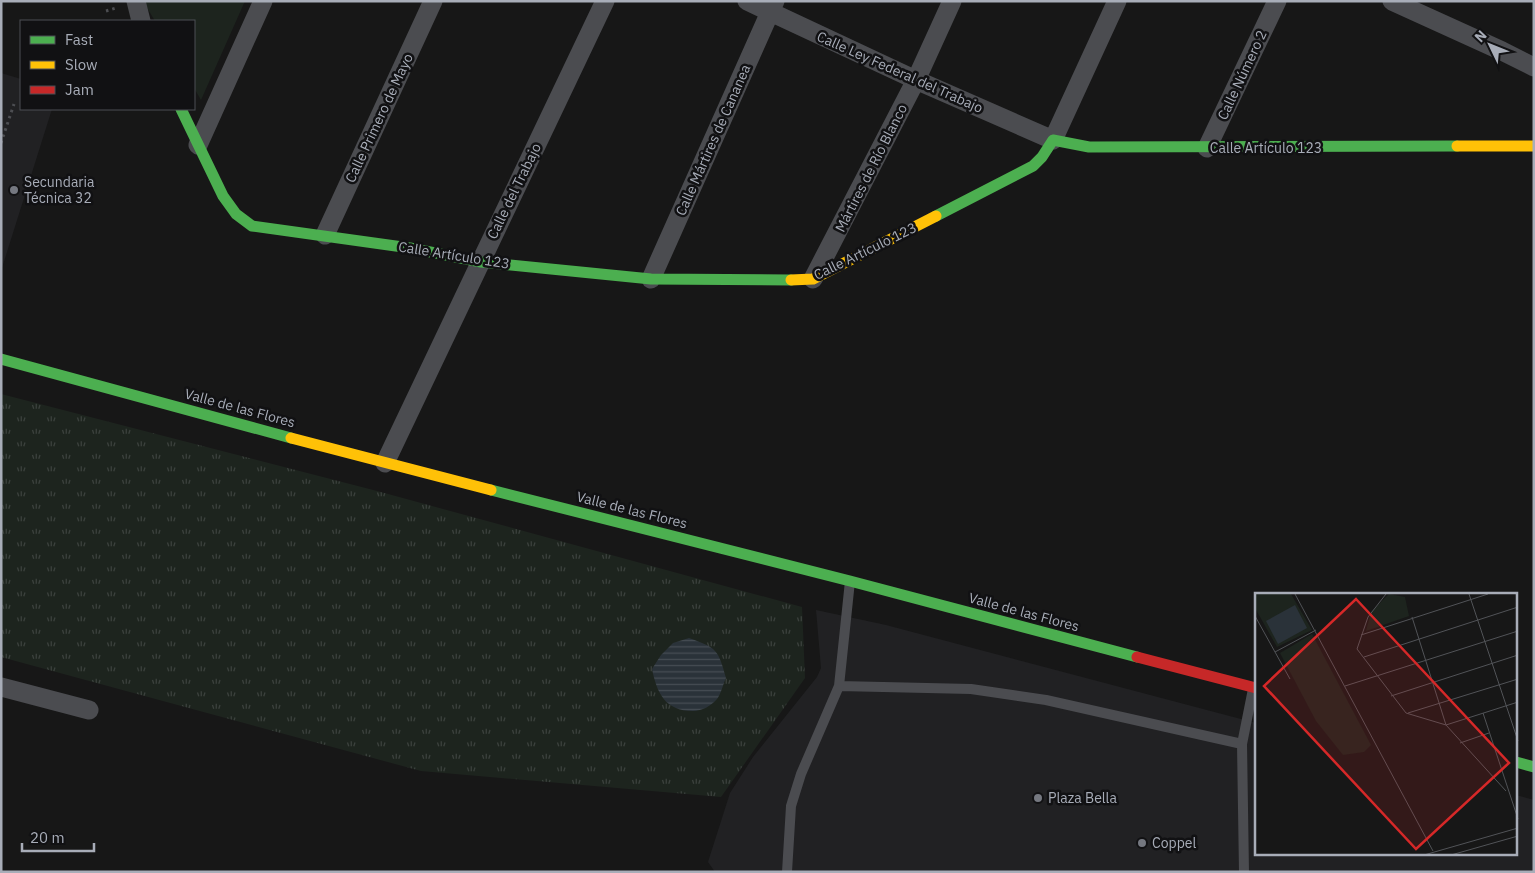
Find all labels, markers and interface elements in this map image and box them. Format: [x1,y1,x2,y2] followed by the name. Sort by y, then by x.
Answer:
[20,20,195,110] legend
[1465,20,1515,70] north arrow
[1470,26,1491,46] text: N
[814,27,986,117] street label: Calle Ley Federal del Trabajo
[1213,27,1271,123] street label: Calle Número 2
[65,30,93,49] text: Fast
[341,50,417,185] street label: Calle Primero de Mayo
[65,55,98,74] text: Slow
[671,61,755,219] street label: Calle Mártires de Cananea
[65,80,94,99] text: Jam
[831,101,911,235] street label: Mártires de Río Blanco
[1210,139,1322,157] street label: Calle Artículo 123
[483,140,545,242] street label: Calle del Trabajo
[24,173,95,207] place label: Secundaria Técnica 32
[8,184,20,196] marker: Secundaria Técnica 32
[811,218,919,284] street label: Calle Artículo 123
[397,237,511,273] street label: Calle Artículo 123
[183,385,297,431] street label: Valle de las Flores
[575,488,690,533] street label: Valle de las Flores
[967,589,1081,635] street label: Valle de las Flores
[1255,593,1518,856] inset map
[1048,789,1117,807] place label: Plaza Bella
[1032,792,1044,804] marker: Plaza Bella
[22,820,95,852] scale bar
[30,828,65,847] text: 20 m
[1152,834,1196,852] place label: Coppel
[1136,837,1148,849] marker: Coppel

